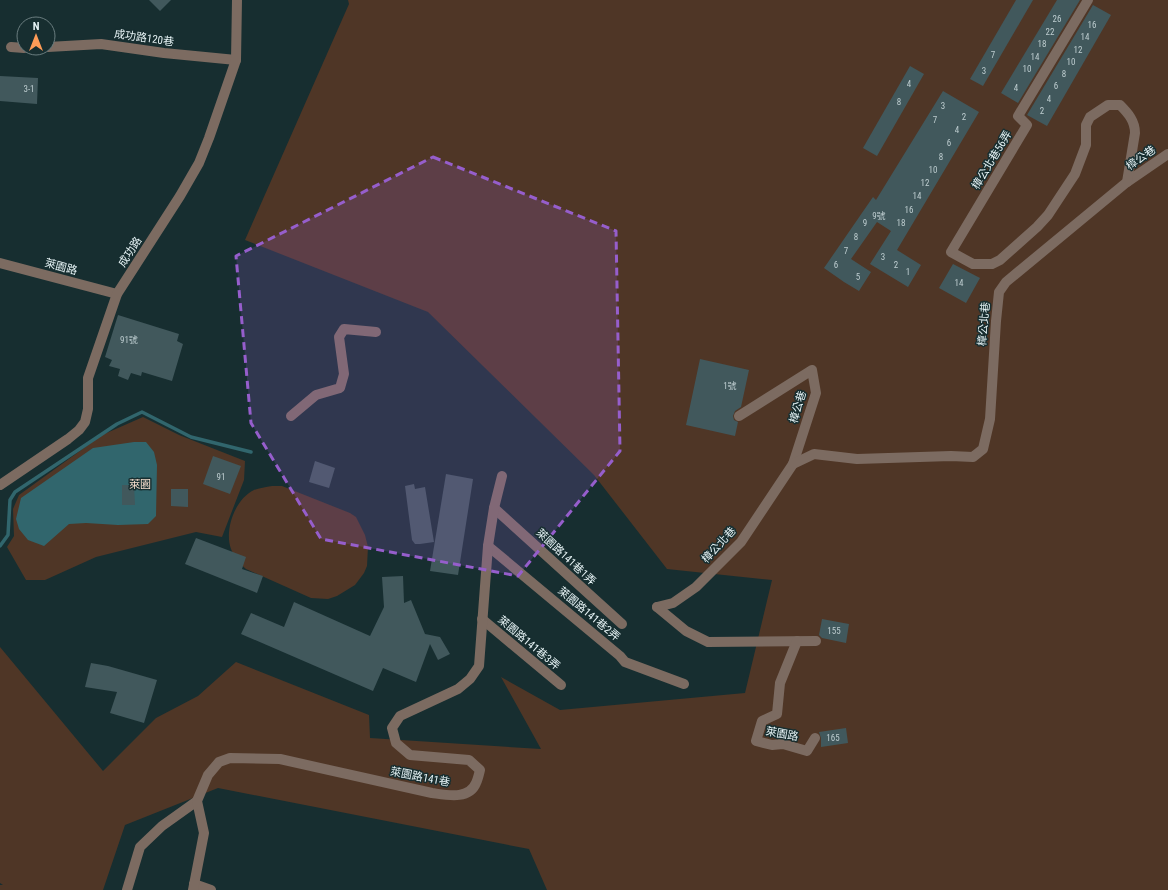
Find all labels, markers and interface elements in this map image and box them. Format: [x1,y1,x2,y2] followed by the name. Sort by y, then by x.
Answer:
[1053,14,1061,24] house number: 26
[16,16,56,56] north arrow
[33,20,40,33] text: N
[1088,20,1096,30] house number: 16
[113,27,175,49] street label: 成功路120巷
[1046,27,1055,37] house number: 22
[1081,32,1090,42] house number: 14
[1038,39,1046,49] house number: 18
[1074,45,1083,55] house number: 12
[991,50,996,60] house number: 7
[1031,52,1040,62] house number: 14
[1067,57,1075,67] house number: 10
[1023,64,1031,74] house number: 10
[982,66,986,76] house number: 3
[1062,69,1066,79] house number: 8
[907,79,912,89] house number: 4
[1054,81,1058,91] house number: 6
[1014,83,1019,93] house number: 4
[23,84,35,94] house number: 3-1
[1047,94,1052,104] house number: 4
[897,97,901,107] house number: 8
[941,101,945,111] house number: 3
[1040,106,1045,116] house number: 2
[962,112,967,122] house number: 2
[933,115,938,125] house number: 7
[955,125,960,135] house number: 4
[969,128,1015,192] street label: 樟公北巷56弄
[947,138,951,148] house number: 6
[1124,143,1158,173] street label: 樟公巷
[939,152,943,162] house number: 8
[929,165,937,175] house number: 10
[921,178,930,188] house number: 12
[913,191,922,201] house number: 14
[905,205,913,215] house number: 16
[872,211,886,221] house number: 9號
[863,218,867,228] house number: 9
[897,218,905,228] house number: 18
[854,232,858,242] house number: 8
[116,235,144,269] street label: 成功路
[844,246,849,256] house number: 7
[881,252,885,262] house number: 3
[43,256,79,278] street label: 萊園路
[834,260,838,270] house number: 6
[894,260,899,270] house number: 2
[906,267,910,277] house number: 1
[856,272,861,282] house number: 5
[955,278,964,288] house number: 14
[976,302,992,346] street label: 樟公北巷
[120,335,138,345] house number: 91號
[723,381,737,391] house number: 1號
[787,389,809,425] street label: 樟公巷
[217,472,225,482] house number: 91
[129,478,151,491] park label: 萊園
[699,524,739,566] street label: 樟公北巷
[534,526,598,588] street label: 萊園路141巷1弄
[555,584,623,644] street label: 萊園路141巷2弄
[495,613,563,673] street label: 萊園路141巷3弄
[827,626,841,636] house number: 155
[765,725,799,743] street label: 萊園路
[826,733,840,743] house number: 165
[389,765,451,789] street label: 萊園路141巷

